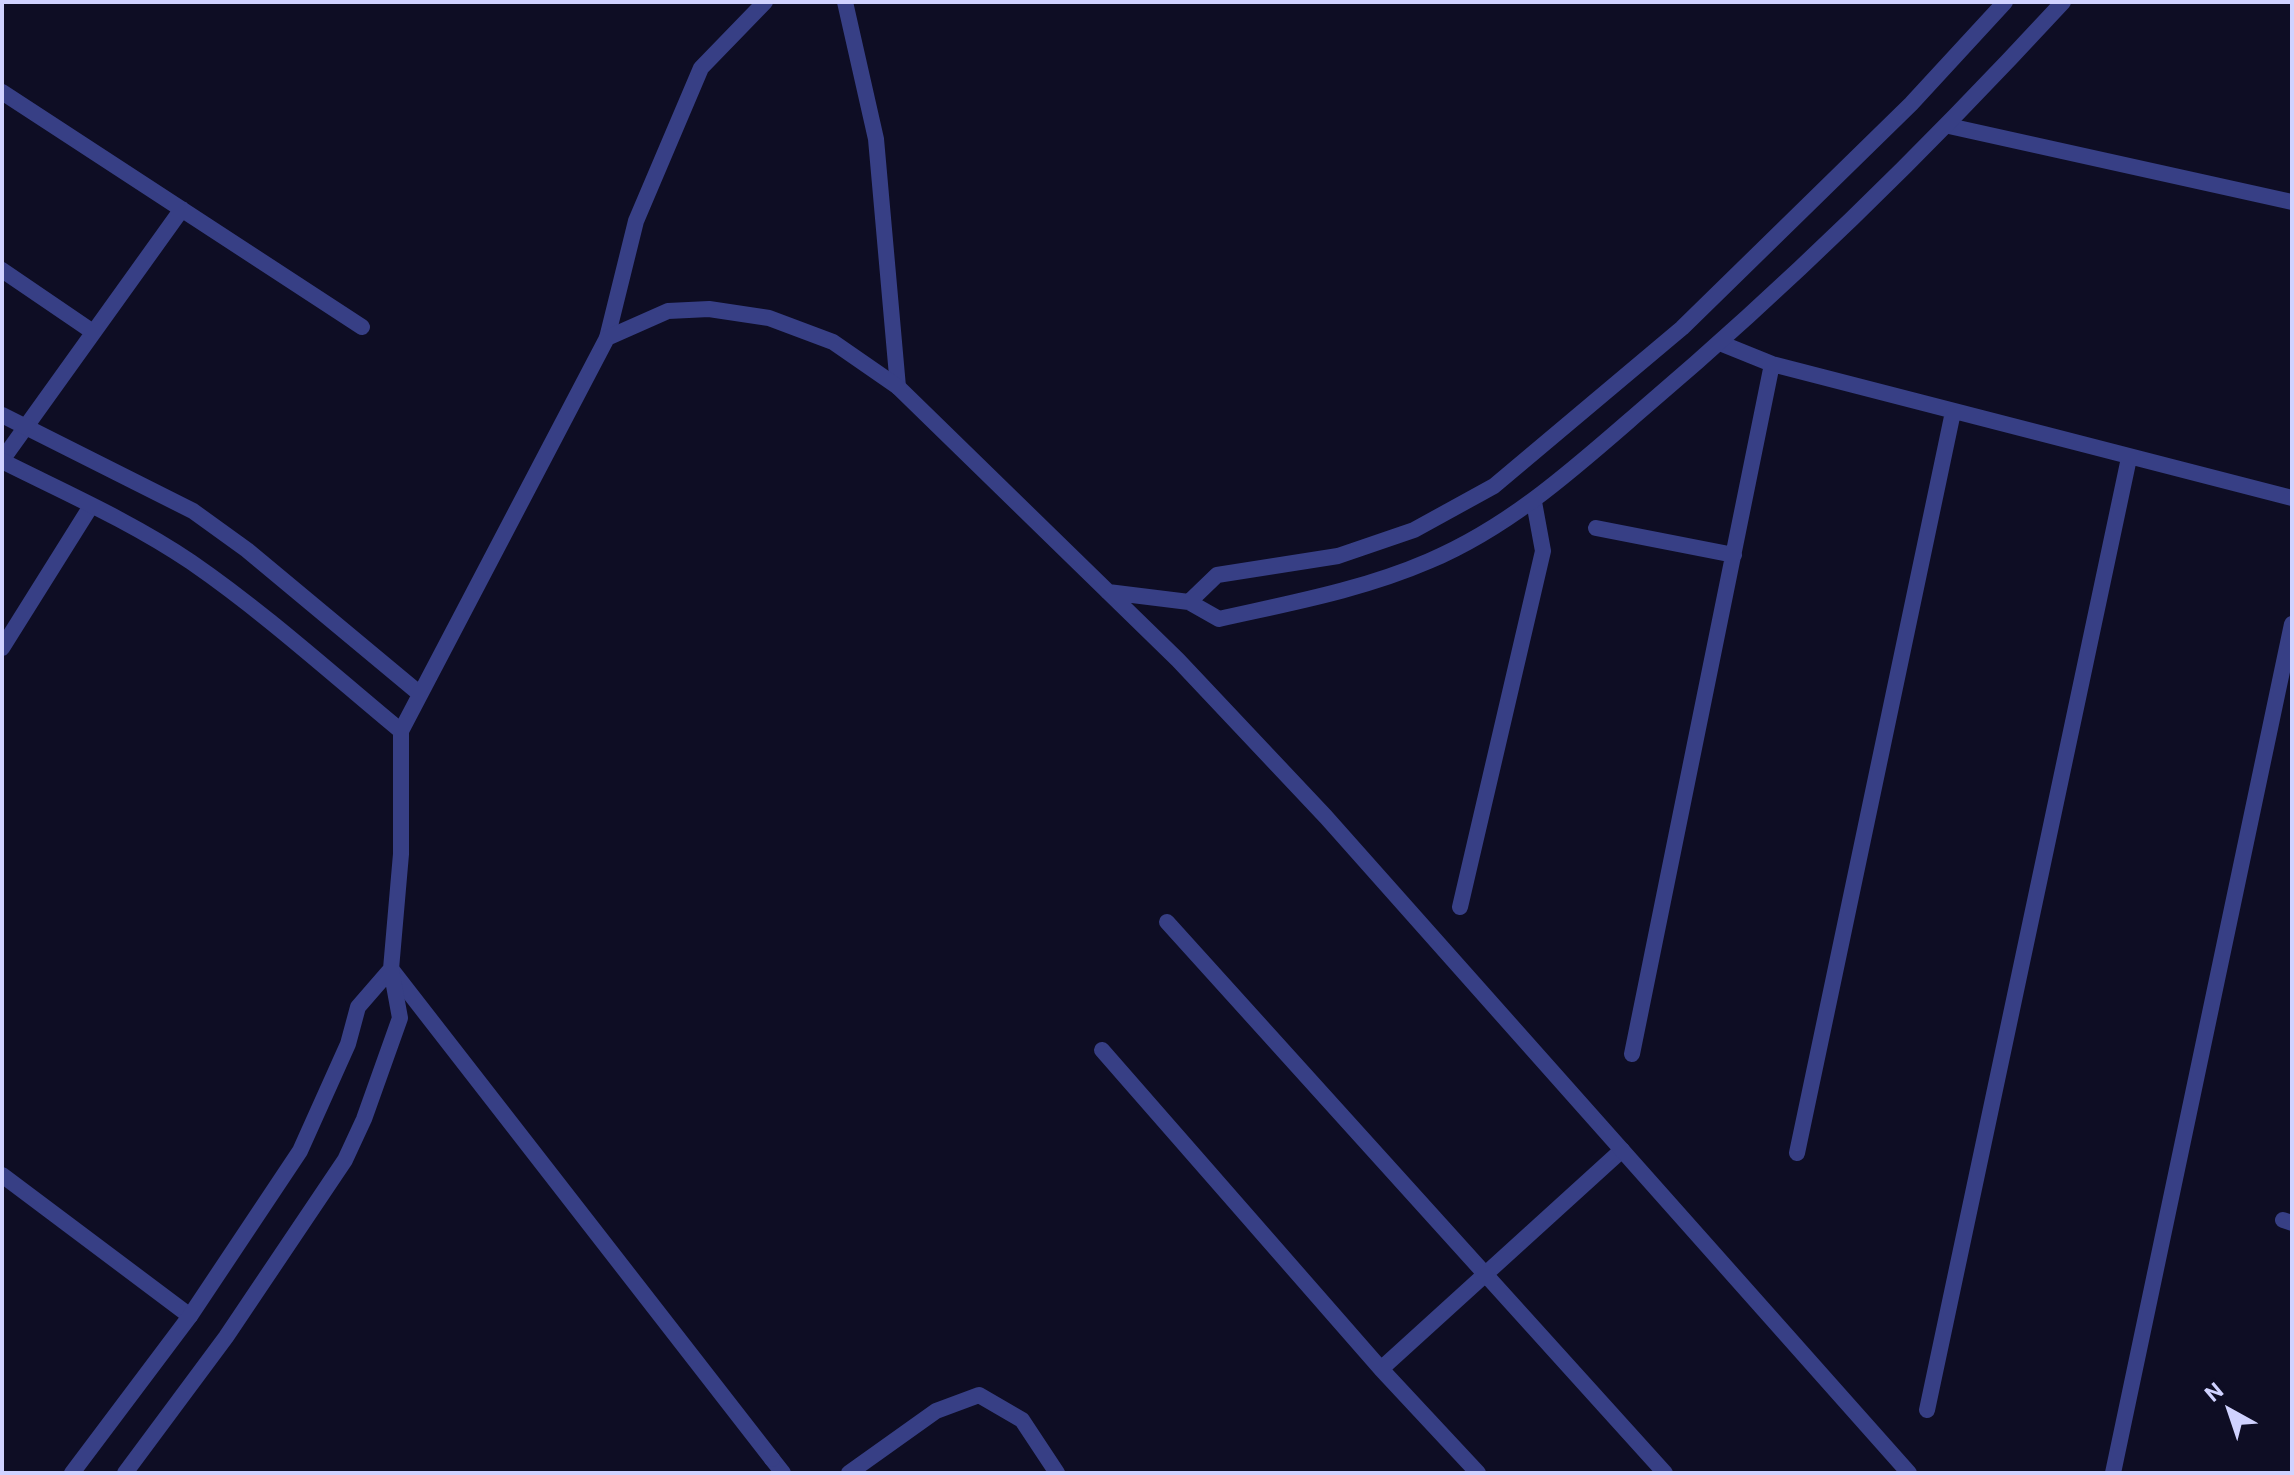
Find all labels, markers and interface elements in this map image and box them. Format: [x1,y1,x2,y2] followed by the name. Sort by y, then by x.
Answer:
[2190,1371,2270,1451] north arrow
[2200,1378,2228,1407] text: N

